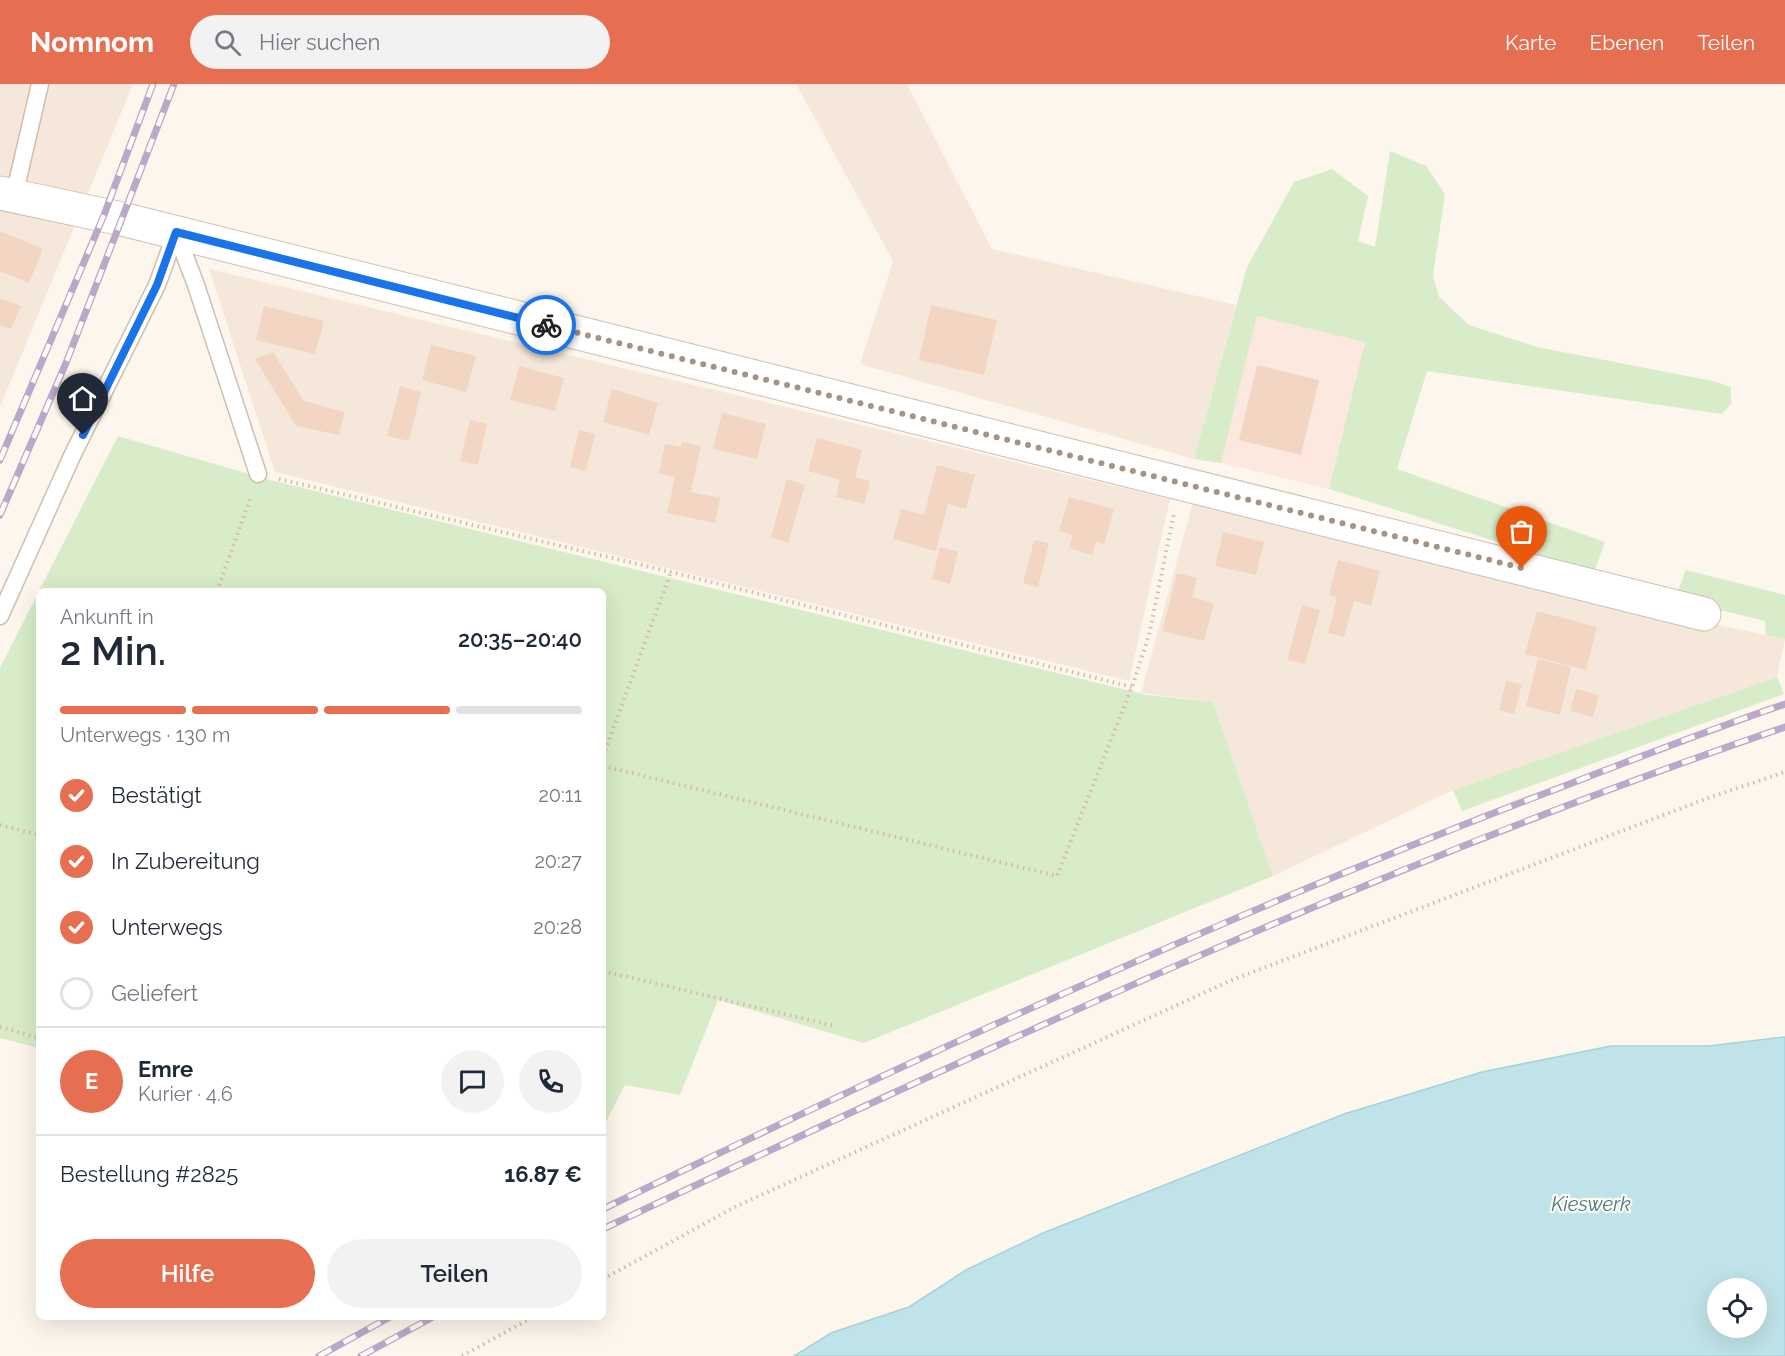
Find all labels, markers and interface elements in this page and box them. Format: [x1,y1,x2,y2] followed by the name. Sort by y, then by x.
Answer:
[190,15,610,69] search box
[30,26,154,59] text: Nomnom
[211,26,244,59] icon: search
[259,29,380,55] text: Hier suchen
[1505,30,1556,55] text: Karte
[1589,30,1664,55] text: Ebenen
[1697,30,1755,55] text: Teilen
[516,295,576,355] courier
[530,309,563,342] icon: bike
[57,373,108,435] pin
[66,382,99,415] icon: home
[1496,506,1547,568] pin
[1505,515,1538,548] icon: bag
[60,605,154,629] text: Ankunft in
[458,626,582,652] text: 20:35–20:40
[60,628,166,674] text: 2 Min.
[60,723,230,747] text: Unterwegs · 130 m
[60,779,93,812] icon: check
[111,782,202,808] text: Bestätigt
[538,783,582,807] text: 20:11
[60,845,93,878] icon: check
[111,848,260,874] text: In Zubereitung
[534,849,582,873] text: 20:27
[60,911,93,944] icon: check
[111,914,223,940] text: Unterwegs
[533,915,582,939] text: 20:28
[111,980,198,1006] text: Geliefert
[441,1050,504,1113] button: chat
[519,1050,582,1113] button: phone
[138,1056,193,1082] text: Emre
[85,1068,98,1094] text: E
[138,1082,233,1106] text: Kurier · 4.6
[60,1161,238,1187] text: Bestellung #2825
[504,1161,582,1187] text: 16.87 €
[1551,1192,1631,1216] water label: Kieswerk
[60,1239,315,1308] button: Hilfe
[327,1239,582,1308] button: Teilen
[1707,1278,1767,1338] map controls
[1707,1278,1767,1338] button: locate

